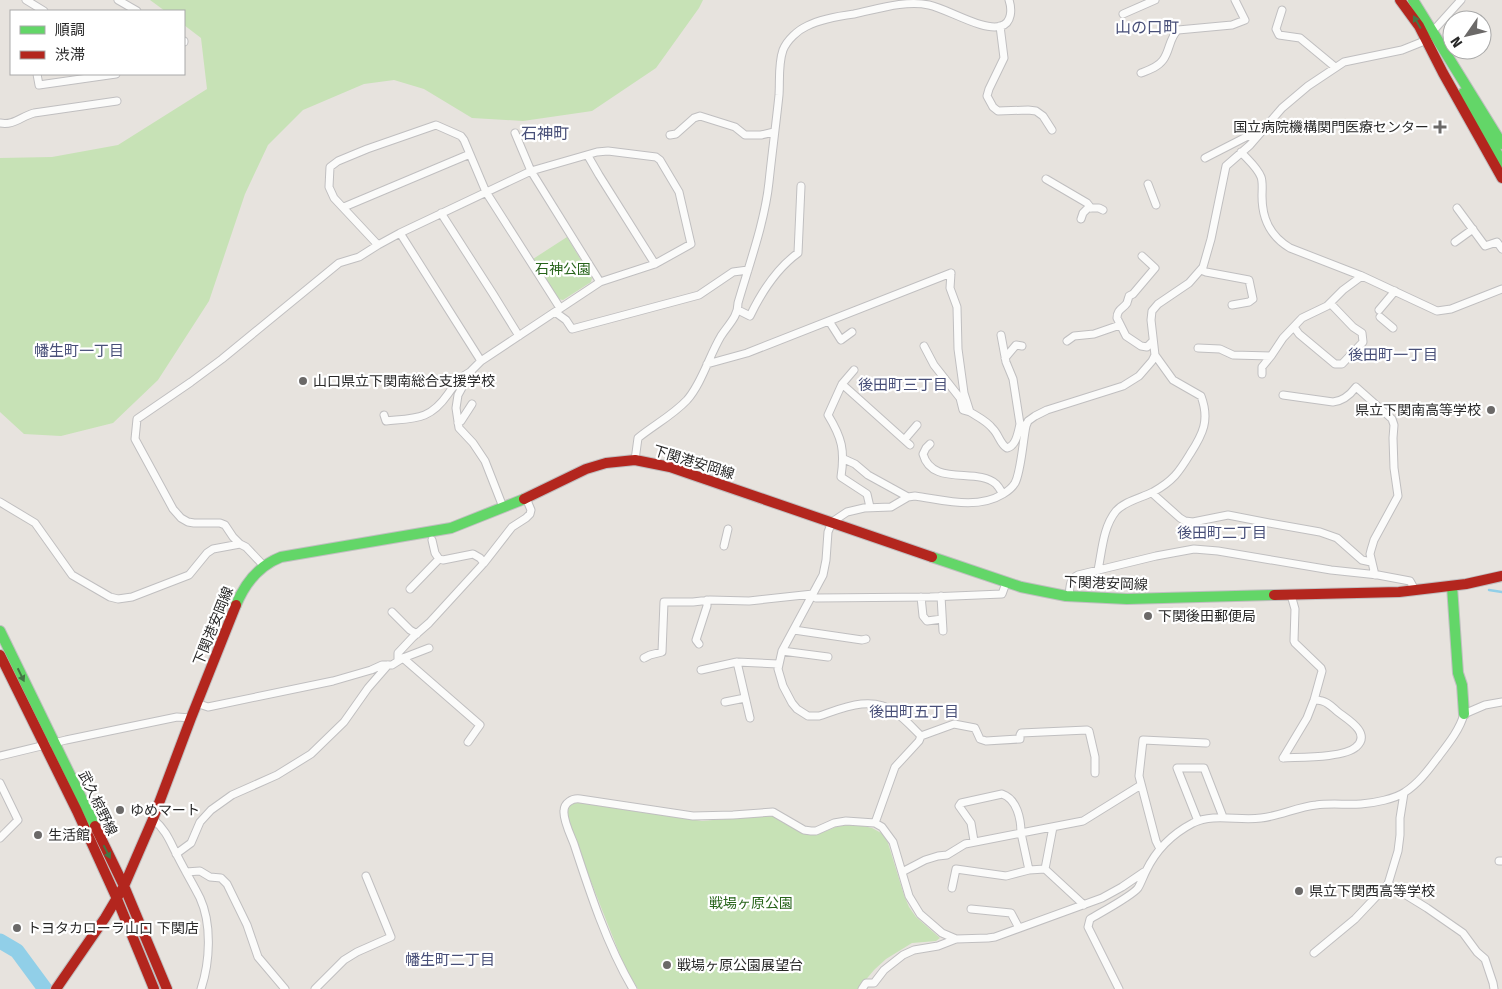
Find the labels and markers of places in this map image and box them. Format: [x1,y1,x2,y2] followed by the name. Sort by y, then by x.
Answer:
[1233,119,1429,136] place label: 国立病院機構関門医療センター
[1433,120,1447,134] marker: 国立病院機構関門医療センター
[313,373,495,390] place label: 山口県立下関南総合支援学校
[297,375,309,387] marker: 山口県立下関南総合支援学校
[1355,402,1481,419] place label: 県立下関南高等学校
[1485,404,1497,416] marker: 県立下関南高等学校
[1158,608,1256,625] place label: 下関後田郵便局
[1142,610,1154,622] marker: 下関後田郵便局
[130,802,200,819] place label: ゆめマート
[114,804,126,816] marker: ゆめマート
[48,827,90,844] place label: 生活館
[32,829,44,841] marker: 生活館
[1309,883,1435,900] place label: 県立下関西高等学校
[1293,885,1305,897] marker: 県立下関西高等学校
[27,920,199,937] place label: トヨタカローラ山口 下関店
[11,922,23,934] marker: トヨタカローラ山口 下関店
[677,957,803,974] place label: 戦場ヶ原公園展望台
[661,959,673,971] marker: 戦場ヶ原公園展望台

